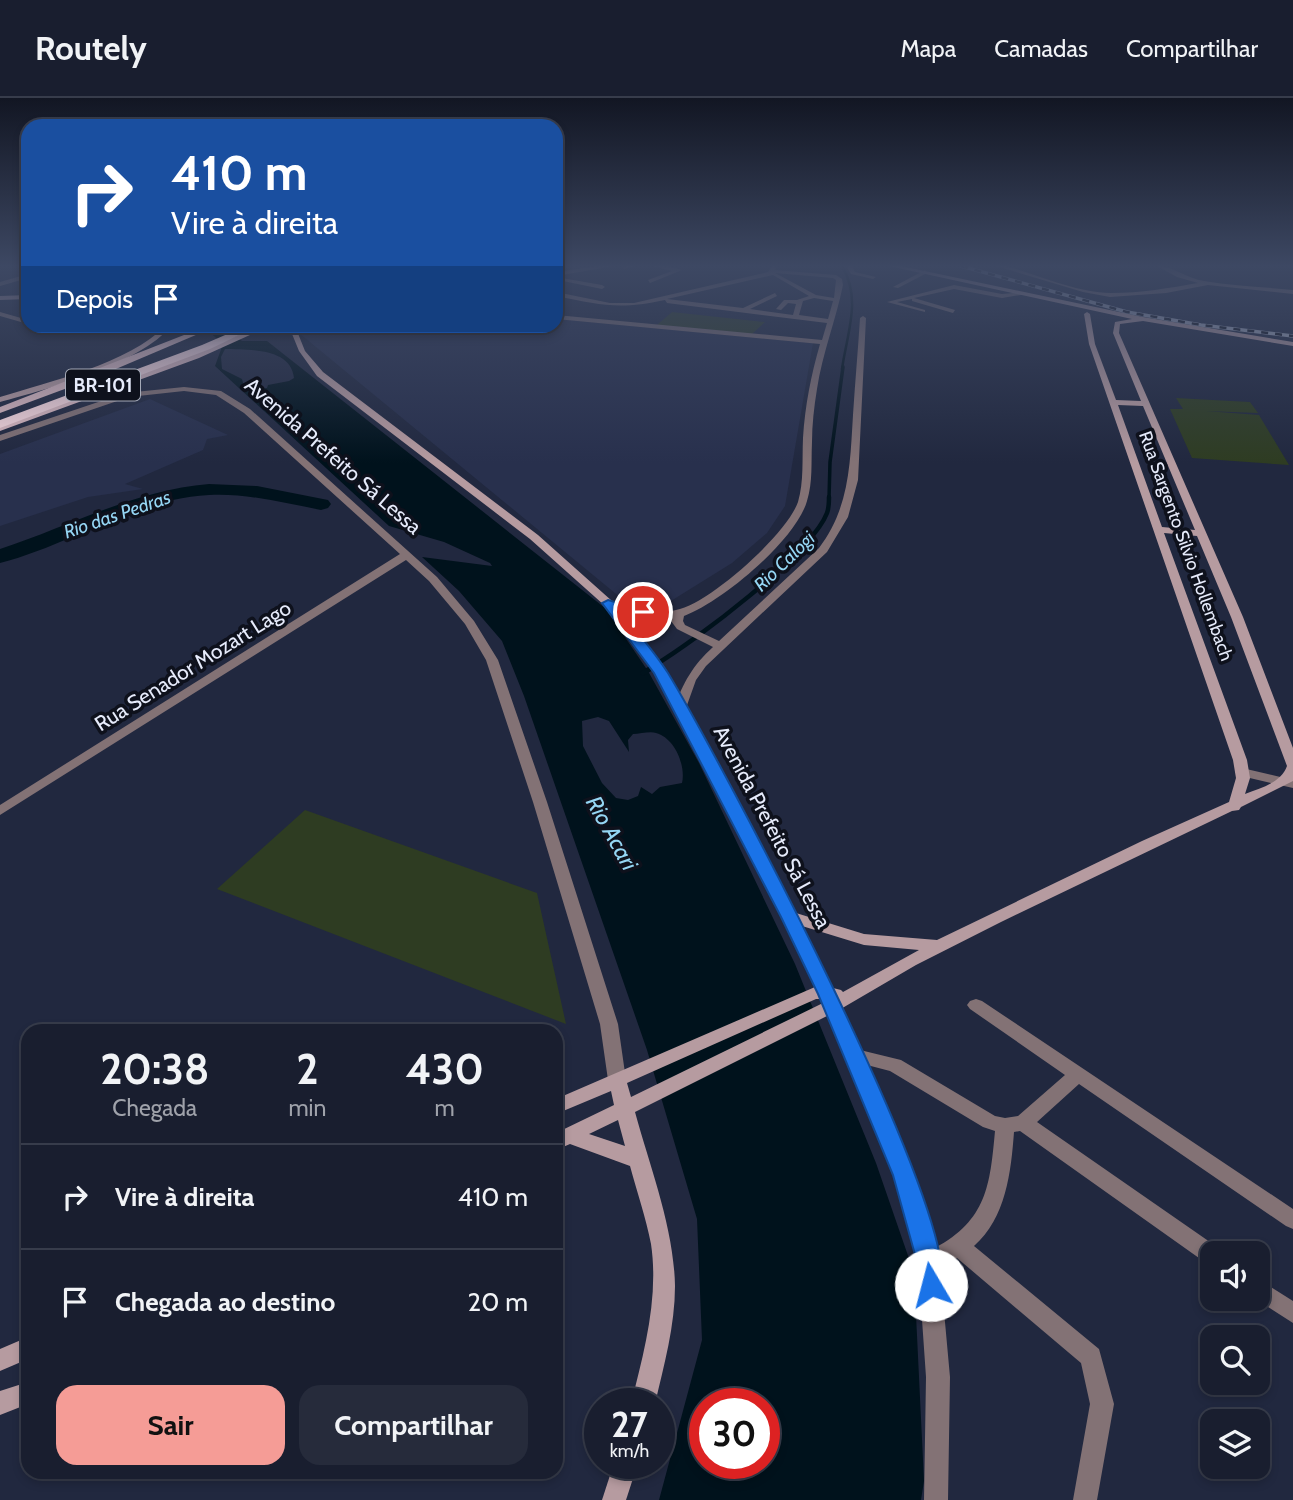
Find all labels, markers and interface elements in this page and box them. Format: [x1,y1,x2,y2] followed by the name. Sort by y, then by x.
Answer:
[35,28,147,68] text: Routely
[900,34,956,63] text: Mapa
[994,34,1088,63] text: Camadas
[1126,34,1258,63] text: Compartilhar
[171,143,307,202] text: 410 m
[56,147,147,238] icon: right
[171,203,338,242] text: Vire à direita
[147,280,185,318] icon: arrive
[56,283,133,315] text: Depois
[66,370,140,400] road number: BR-101
[240,372,427,539] street label: Avenida Prefeito Sá Lessa
[1134,428,1238,664] street label: Rua Sargento Silvio Hollembach
[61,485,174,544] water label: Rio das Pedras
[749,526,820,596] water label: Rio Calogi
[613,582,673,642] pin
[624,593,662,631] icon: arrive
[90,595,296,736] street label: Rua Senador Mozart Lago
[708,721,836,932] street label: Avenida Prefeito Sá Lessa
[580,791,644,876] water label: Rio Acari
[100,1043,209,1095] text: 20:38
[296,1043,319,1095] text: 2
[405,1043,484,1095] text: 430
[112,1094,197,1122] text: Chegada
[288,1094,326,1122] text: min
[435,1094,455,1122] text: m
[56,1178,94,1216] icon: right
[115,1181,255,1213] text: Vire à direita
[458,1181,528,1213] text: 410 m
[1200,1241,1270,1479] map controls
[1200,1241,1270,1311] button: sound
[894,1248,968,1322] position arrow
[56,1283,94,1321] icon: arrive
[115,1286,335,1318] text: Chegada ao destino
[468,1286,528,1318] text: 20 m
[1200,1325,1270,1395] button: search
[56,1385,285,1465] button: Sair
[299,1385,528,1465] button: Compartilhar
[689,1388,780,1479] speed limit sign: 30
[611,1403,648,1446] text: 27
[1200,1409,1270,1479] button: layers
[610,1440,649,1462] text: km/h

